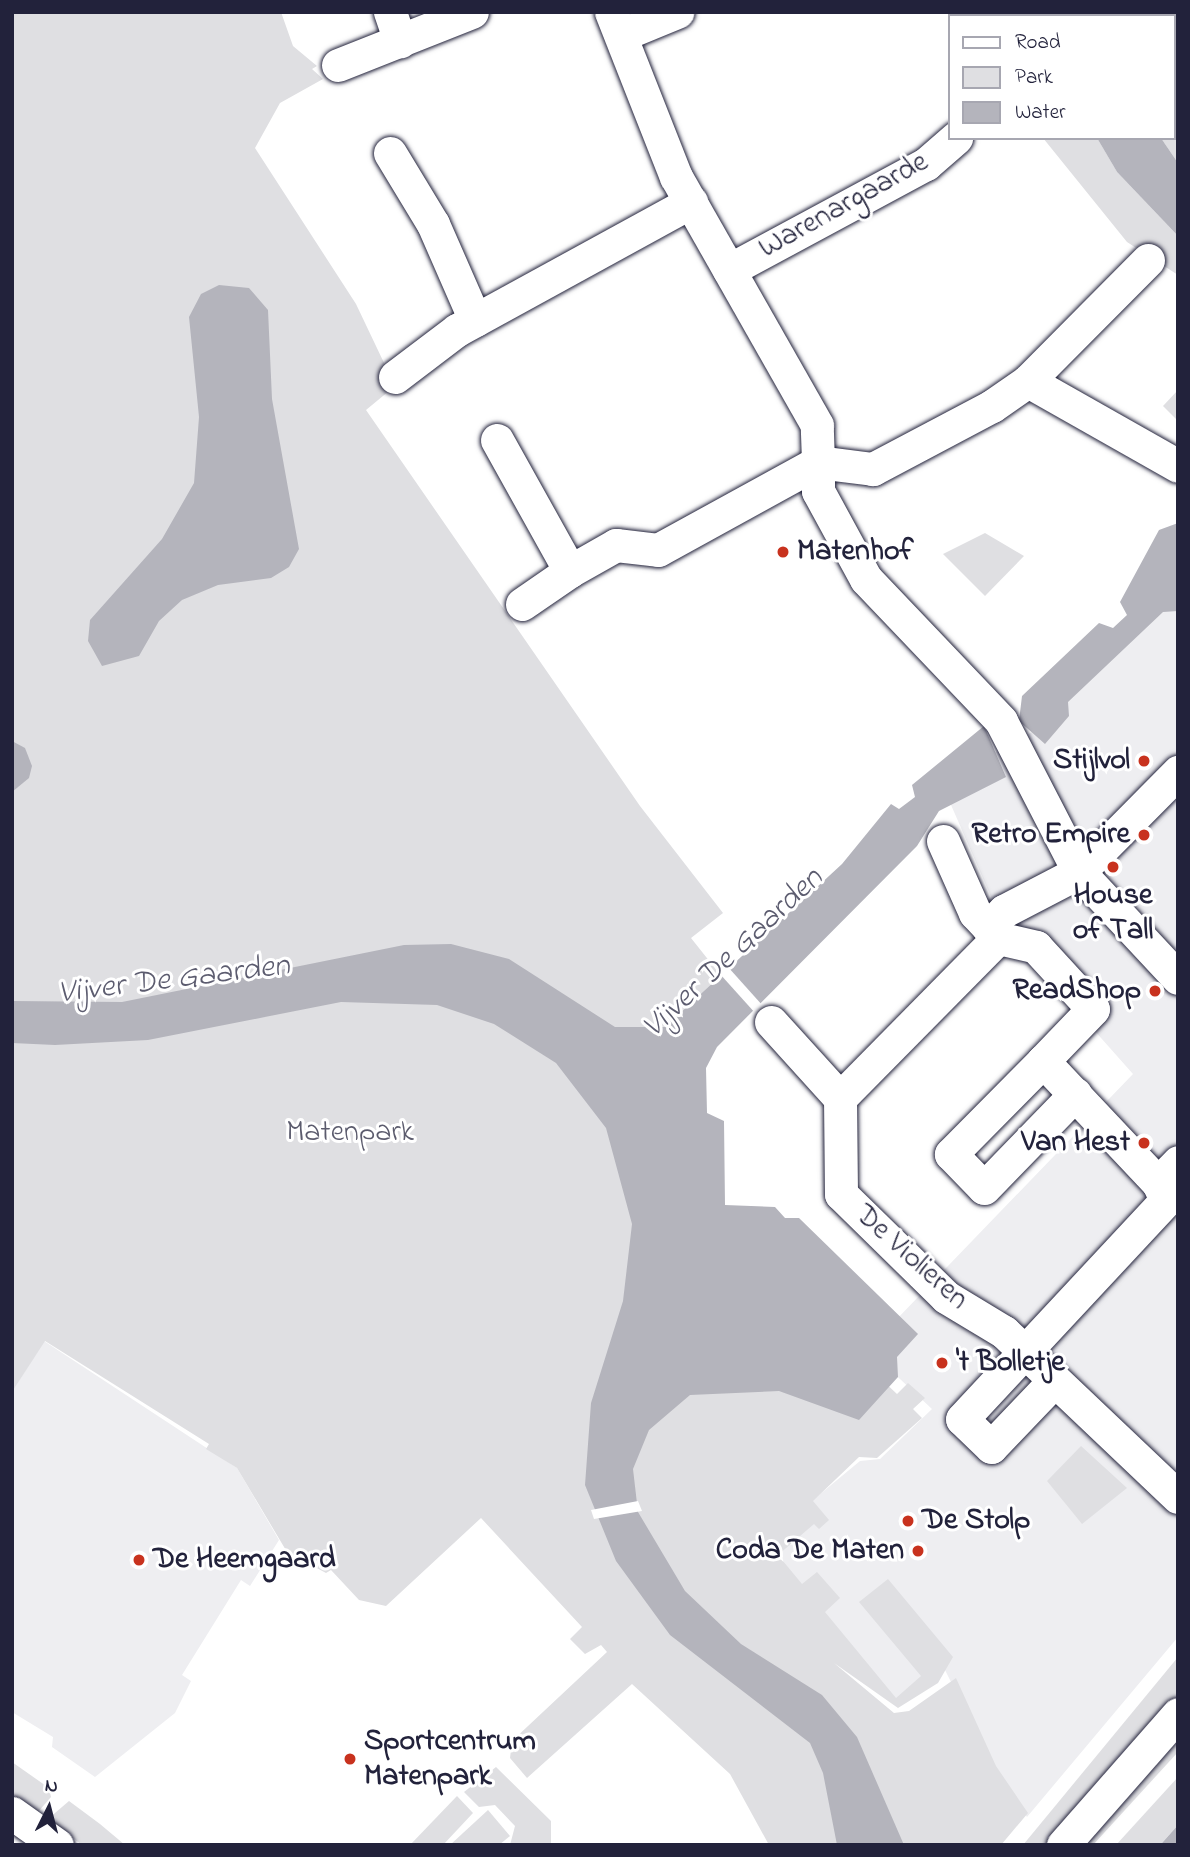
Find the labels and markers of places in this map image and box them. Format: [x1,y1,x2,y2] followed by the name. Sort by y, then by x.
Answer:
[797,534,913,570] place label: Matenhof
[775,544,791,560] marker: Matenhof
[1053,743,1130,779] place label: Stijlvol
[1136,753,1152,769] marker: Stijlvol
[972,817,1130,853] place label: Retro Empire
[1136,827,1152,843] marker: Retro Empire
[1105,859,1121,875] marker: House of Tall
[1073,878,1153,948] place label: House of Tall
[1012,973,1141,1009] place label: ReadShop
[1147,983,1163,999] marker: ReadShop
[1021,1125,1130,1161] place label: Van Hest
[1136,1135,1152,1151] marker: Van Hest
[956,1345,1065,1381] place label: 't Bolletje
[934,1355,950,1371] marker: 't Bolletje
[922,1503,1030,1539] place label: De Stolp
[900,1513,916,1529] marker: De Stolp
[716,1533,904,1569] place label: Coda De Maten
[153,1542,336,1578] place label: De Heemgaard
[910,1543,926,1559] marker: Coda De Maten
[131,1552,147,1568] marker: De Heemgaard
[364,1724,536,1794] place label: Sportcentrum Matenpark
[342,1751,358,1767] marker: Sportcentrum Matenpark

